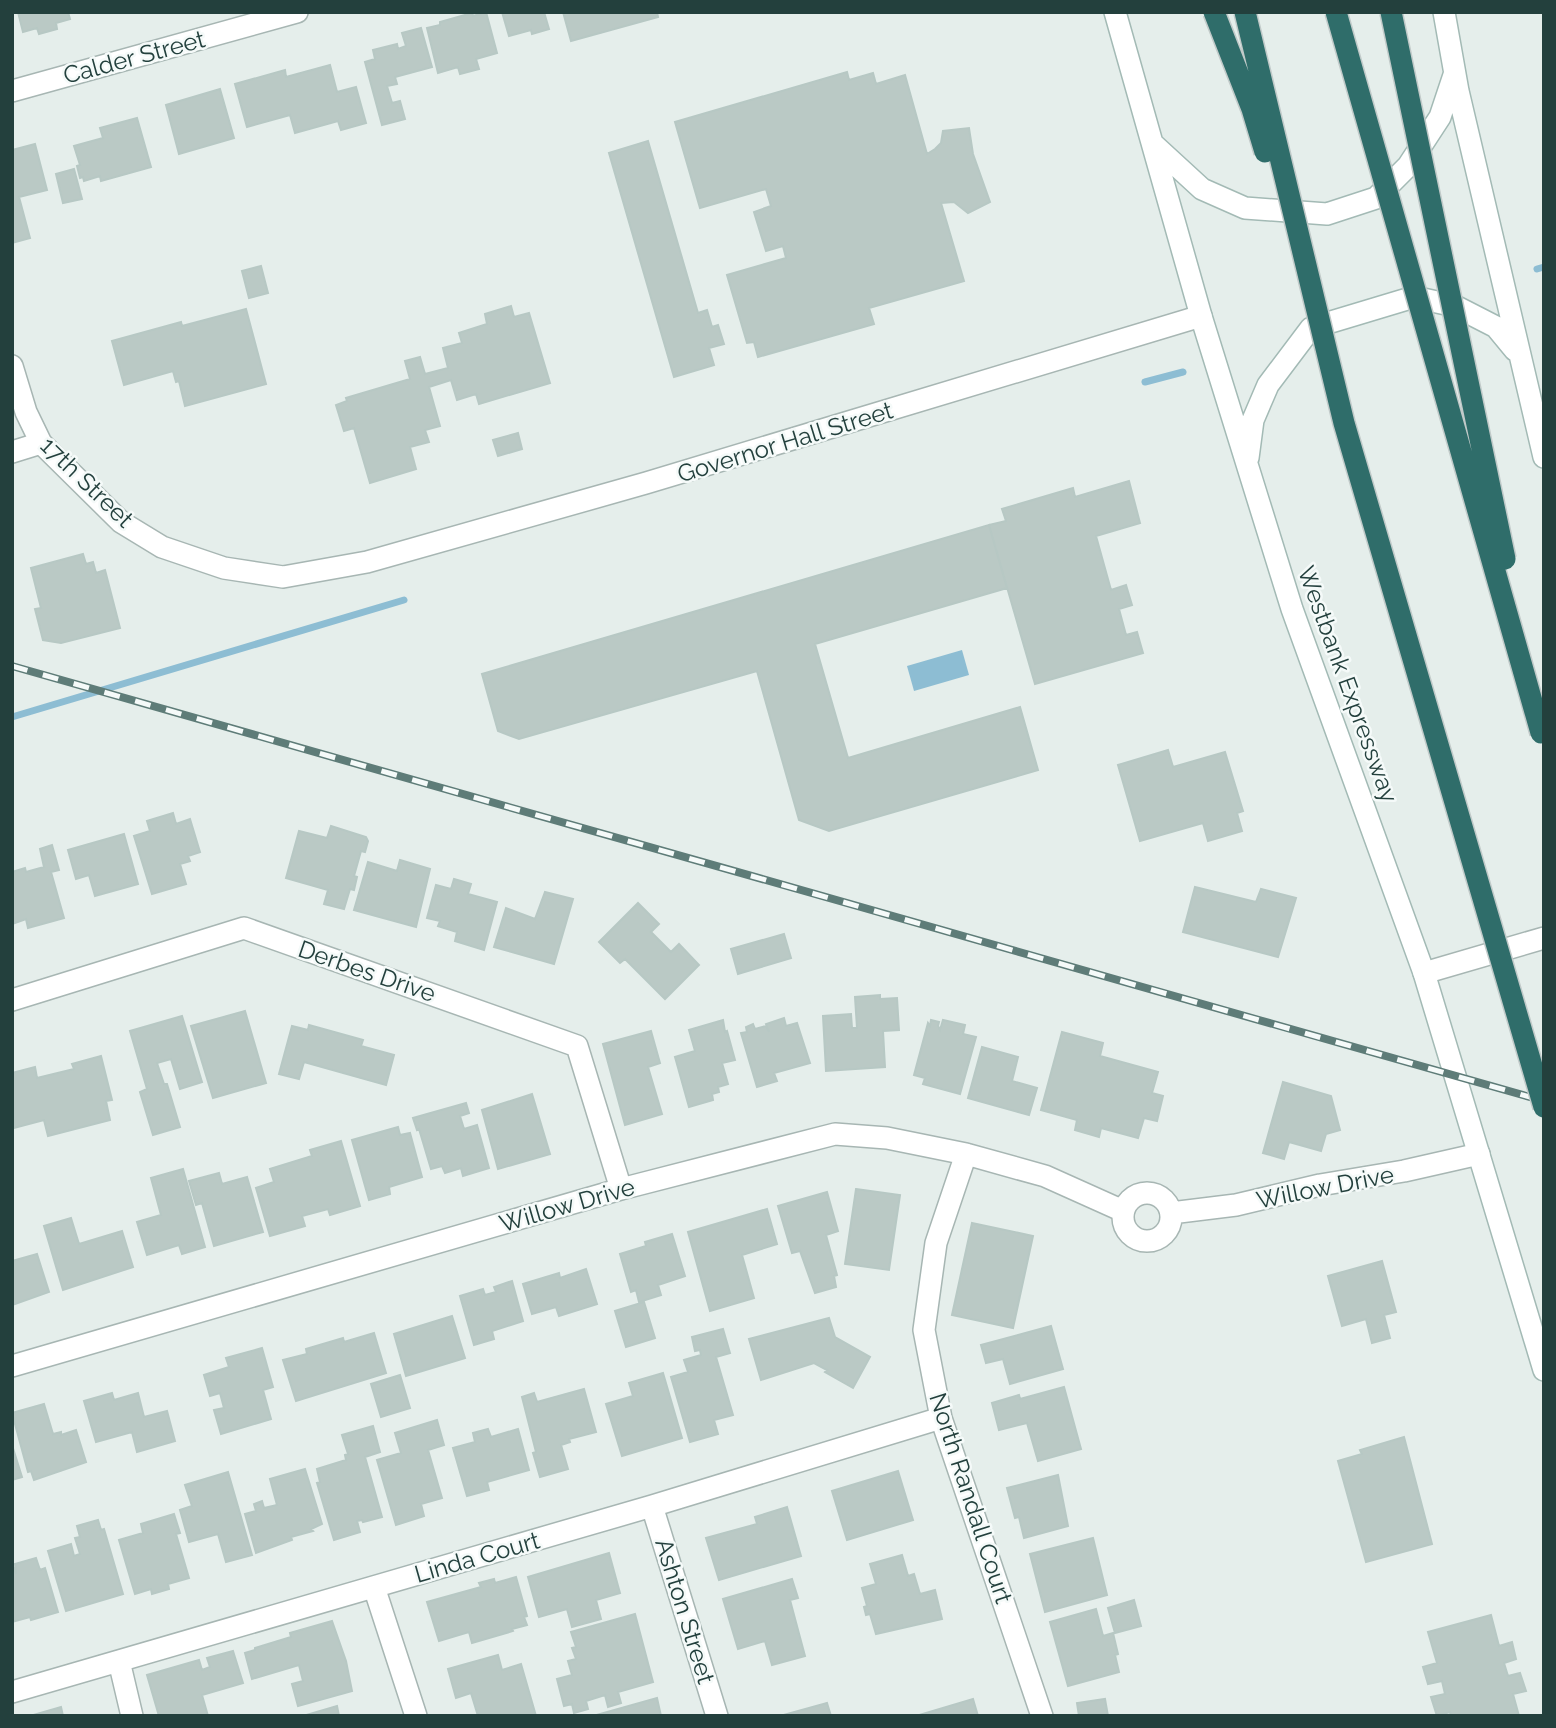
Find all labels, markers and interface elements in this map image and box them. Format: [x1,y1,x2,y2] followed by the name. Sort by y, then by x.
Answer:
[60,24,208,90] street label: Calder Street
[674,395,896,489] street label: Governor Hall Street
[35,431,139,533] street label: 17th Street
[1292,562,1404,806] street label: Westbank Expressway
[294,934,440,1008] street label: Derbes Drive
[1254,1159,1396,1215] street label: Willow Drive
[496,1172,638,1238] street label: Willow Drive
[923,1389,1019,1607] street label: North Randall Court
[411,1525,543,1589] street label: Linda Court
[649,1535,721,1687] street label: Ashton Street

